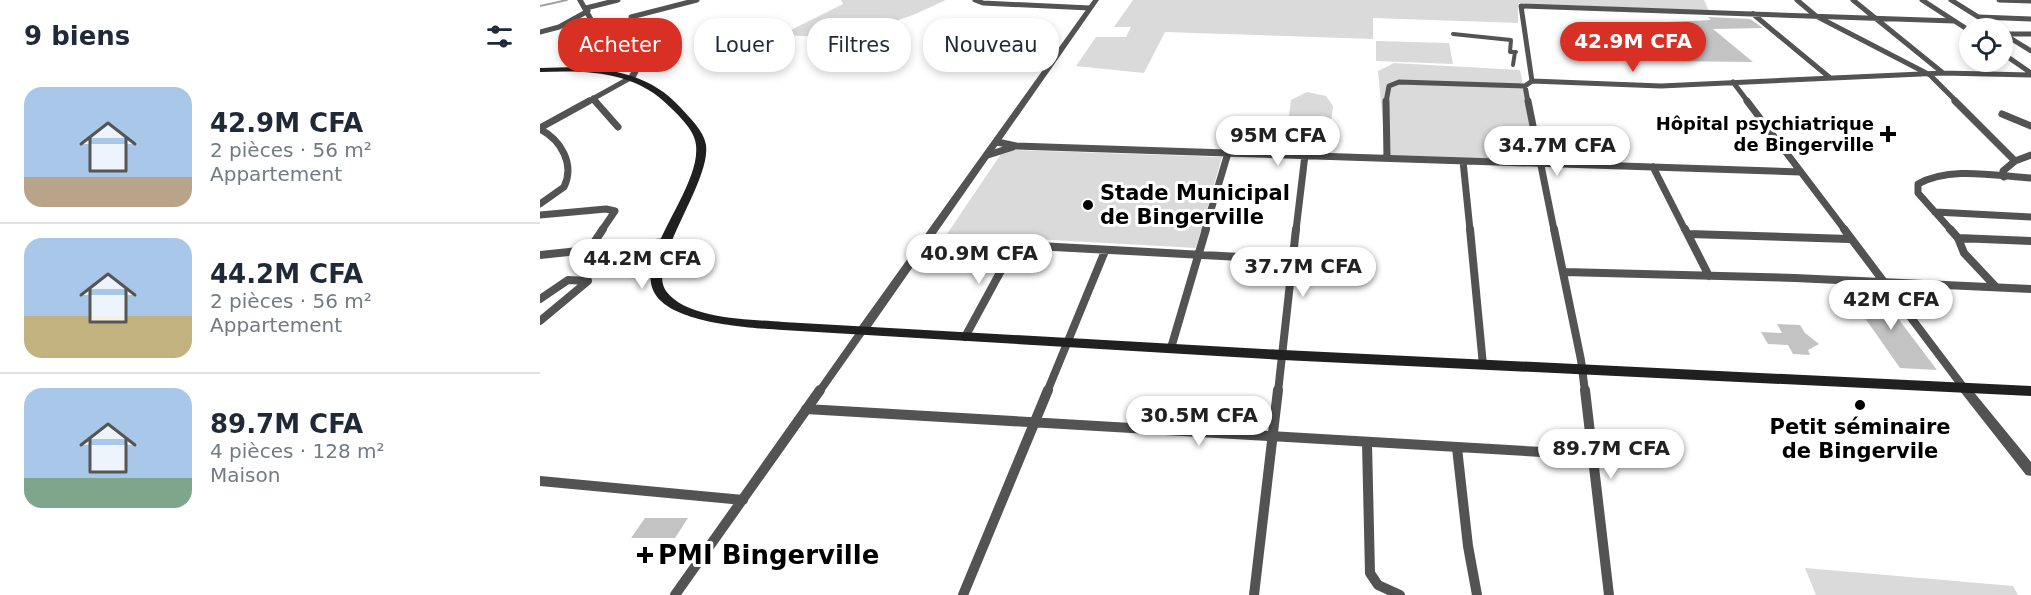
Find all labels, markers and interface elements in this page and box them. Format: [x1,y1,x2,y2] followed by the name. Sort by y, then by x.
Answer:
[558,18,682,72] chip: Acheter
[694,18,795,72] chip: Louer
[807,18,911,72] chip: Filtres
[923,18,1059,72] chip: Nouveau
[1959,18,2013,72] map controls
[1959,18,2013,72] button: locate
[483,20,516,53] icon: filters
[24,21,130,51] text: 9 biens
[1564,22,1702,73] pin: 42.9M CFA
[1574,29,1692,53] text: 42.9M CFA
[210,108,363,138] text: 42.9M CFA
[72,111,144,183] icon: home
[1656,113,1874,155] place label: Hôpital psychiatrique de Bingerville
[1223,116,1333,167] pin: 95M CFA
[1230,123,1326,147] text: 95M CFA
[1879,125,1897,143] marker: Hôpital psychiatrique de Bingerville
[1488,126,1626,177] pin: 34.7M CFA
[1498,133,1616,157] text: 34.7M CFA
[210,138,372,162] text: 2 pièces · 56 m²
[210,162,342,186] text: Appartement
[1100,181,1290,229] place label: Stade Municipal de Bingerville
[1081,198,1095,212] marker: Stade Municipal de Bingerville
[910,234,1048,285] pin: 40.9M CFA
[573,239,711,290] pin: 44.2M CFA
[920,241,1038,265] text: 40.9M CFA
[583,246,701,270] text: 44.2M CFA
[1234,247,1372,298] pin: 37.7M CFA
[1244,254,1362,278] text: 37.7M CFA
[210,259,363,289] text: 44.2M CFA
[72,262,144,334] icon: home
[1836,280,1946,331] pin: 42M CFA
[1843,287,1939,311] text: 42M CFA
[210,289,372,313] text: 2 pièces · 56 m²
[210,313,342,337] text: Appartement
[1130,396,1268,447] pin: 30.5M CFA
[1853,398,1867,412] marker: Petit séminaire de Bingervile
[1140,403,1258,427] text: 30.5M CFA
[210,409,363,439] text: 89.7M CFA
[72,412,144,484] icon: home
[1770,415,1950,463] place label: Petit séminaire de Bingervile
[1542,429,1680,480] pin: 89.7M CFA
[1552,436,1670,460] text: 89.7M CFA
[210,439,384,463] text: 4 pièces · 128 m²
[210,463,280,487] text: Maison
[658,540,879,570] place label: PMI Bingerville
[636,546,654,564] marker: PMI Bingerville

